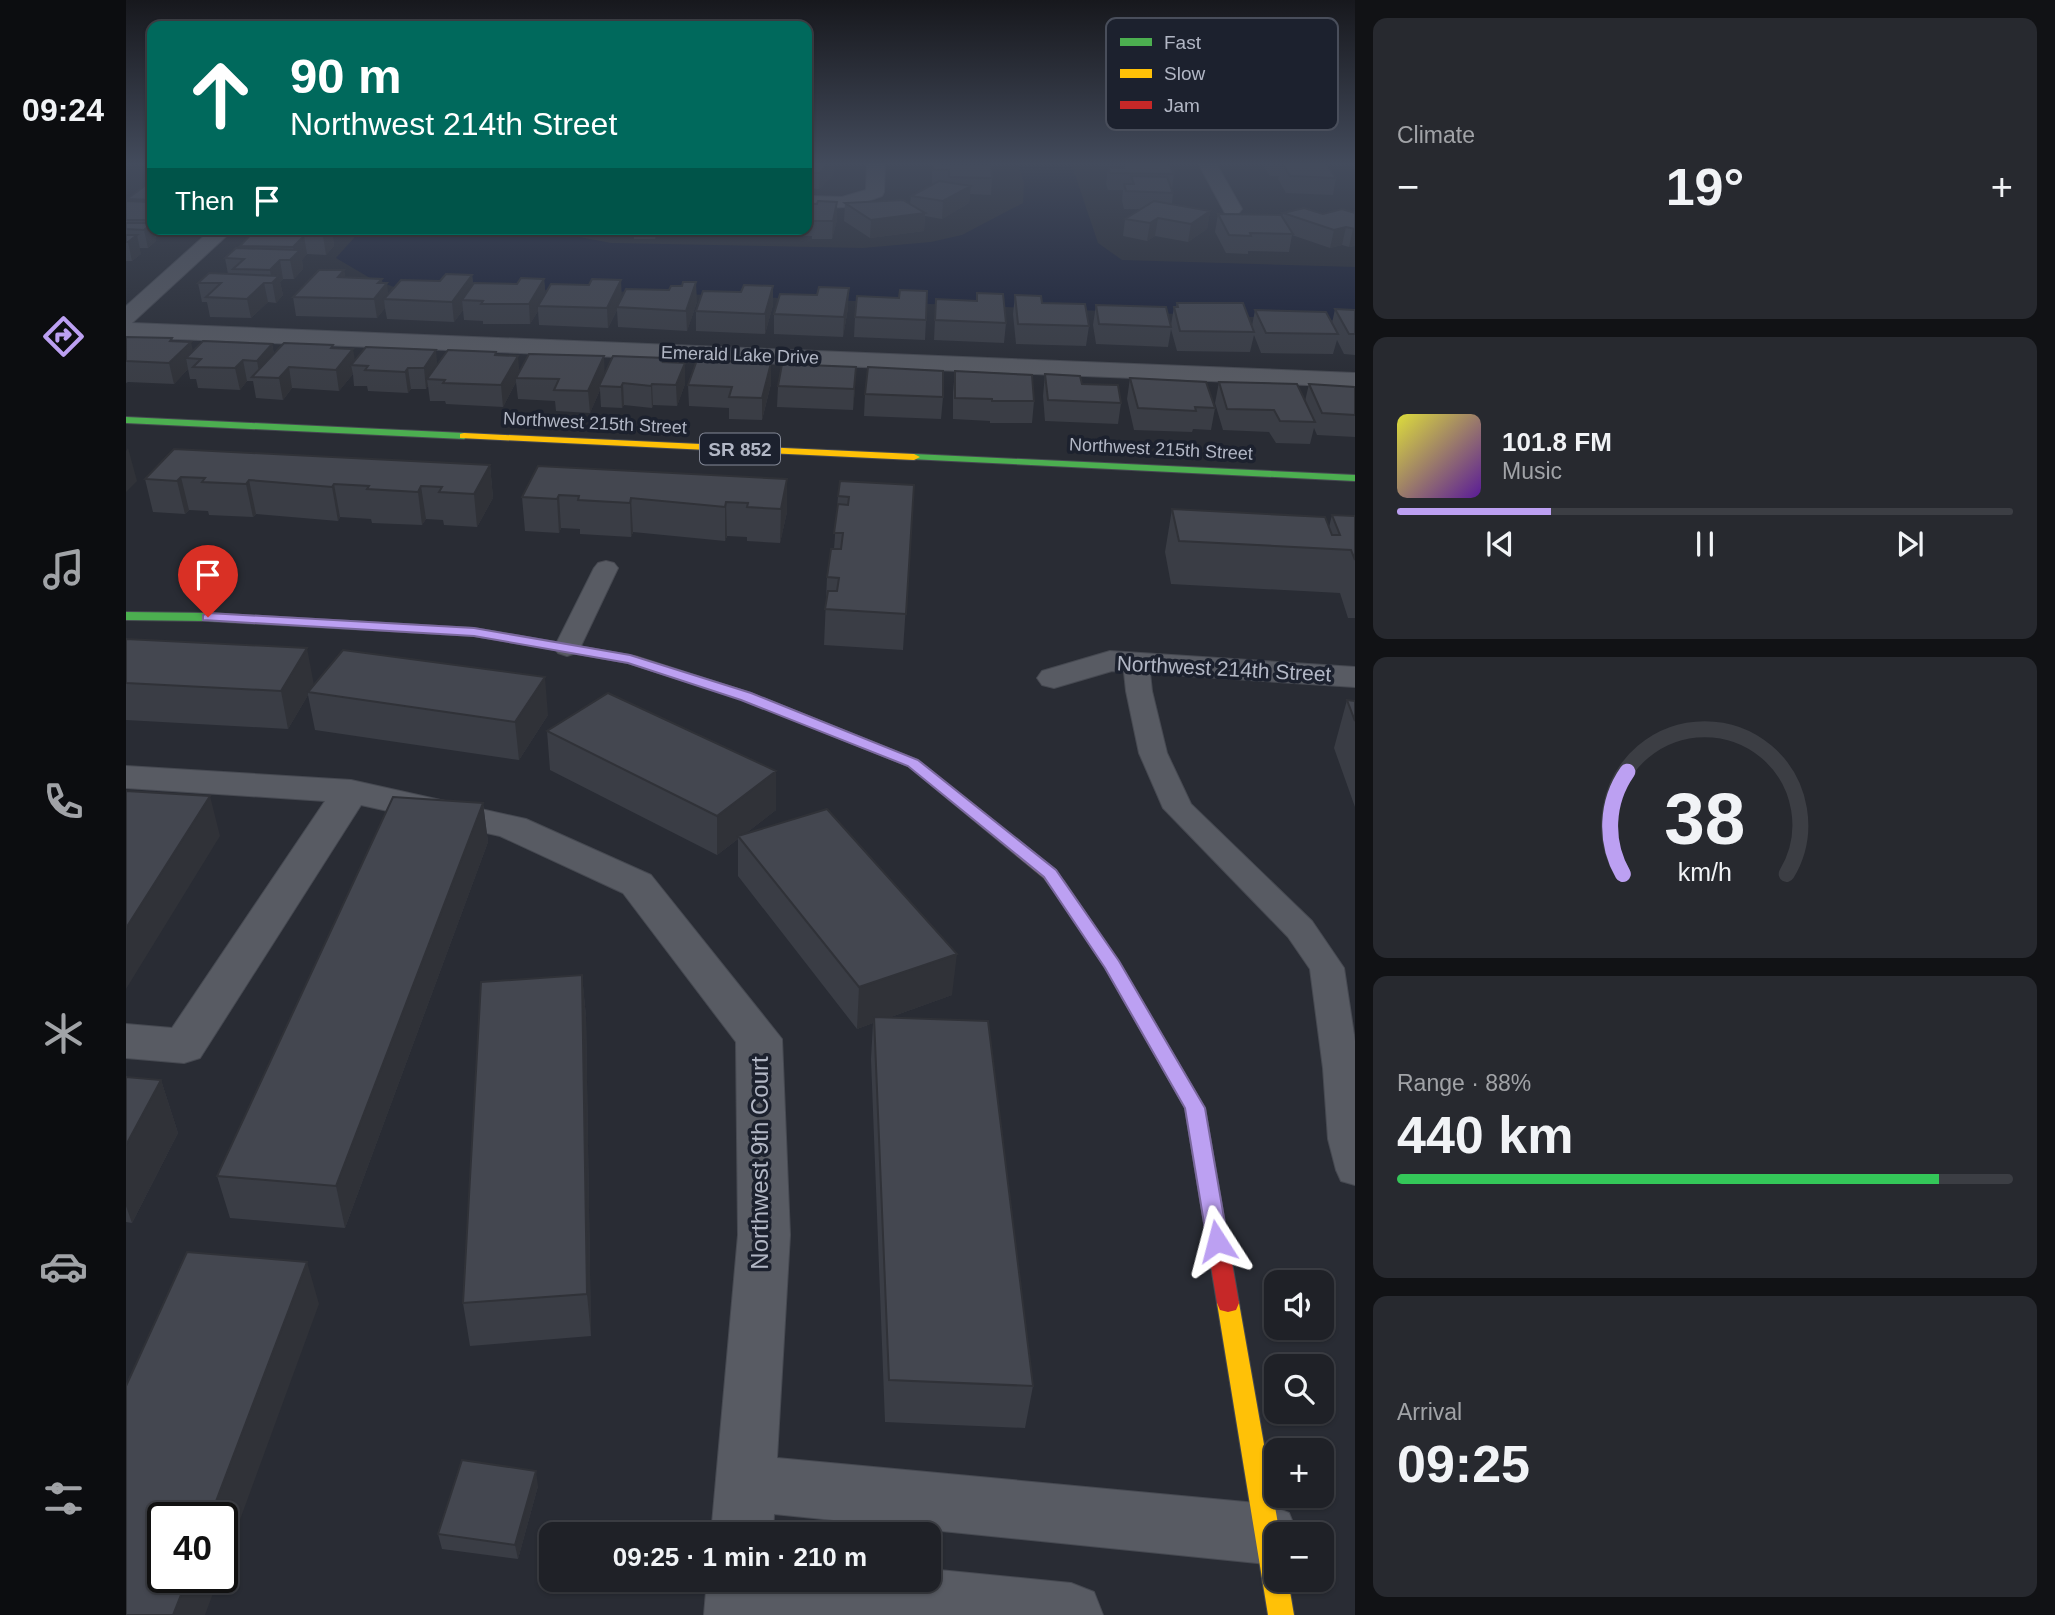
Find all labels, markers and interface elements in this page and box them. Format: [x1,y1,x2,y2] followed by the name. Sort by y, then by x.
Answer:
[1106,18,1338,130] legend
[1164,32,1202,53] text: Fast
[175,49,266,140] icon: ahead
[290,49,402,103] text: 90 m
[1164,63,1205,84] text: Slow
[22,92,104,128] text: 09:24
[1164,95,1200,116] text: Jam
[290,106,617,142] text: Northwest 214th Street
[1397,122,1475,148] text: Climate
[1666,158,1744,216] text: 19°
[1397,166,1419,208] text: −
[1991,166,2013,208] text: +
[248,182,286,220] icon: arrive
[175,186,234,216] text: Then
[39,312,88,361] icon: directions
[661,342,819,368] street label: Emerald Lake Drive
[503,408,687,438] street label: Northwest 215th Street
[1502,427,1612,457] text: 101.8 FM
[700,433,780,464] road number: SR 852
[1069,434,1253,464] street label: Northwest 215th Street
[1502,458,1562,484] text: Music
[1481,525,1519,563] icon: previous
[1686,525,1724,563] icon: pause
[1891,525,1929,563] icon: next
[39,545,88,594] icon: music
[178,545,238,617] pin
[189,556,227,594] icon: arrive
[1116,651,1332,686] street label: Northwest 214th Street
[39,777,88,826] icon: phone
[1665,778,1745,859] text: 38
[1678,857,1732,885] text: km/h
[39,1009,88,1058] icon: climate
[746,1056,773,1270] street label: Northwest 9th Court
[1397,1070,1531,1096] text: Range · 88%
[1397,1106,1573,1164] text: 440 km
[1180,1204,1254,1278] position arrow
[39,1242,88,1291] icon: car
[1264,1270,1334,1592] map controls
[1264,1270,1334,1340] button: sound
[1264,1354,1334,1424] button: search
[1397,1399,1462,1425] text: Arrival
[1397,1435,1530,1493] text: 09:25
[1264,1438,1334,1508] button: +
[39,1474,88,1523] icon: filters
[147,1502,238,1593] speed limit sign: 40
[1264,1522,1334,1592] button: −
[613,1542,867,1572] text: 09:25 · 1 min · 210 m

